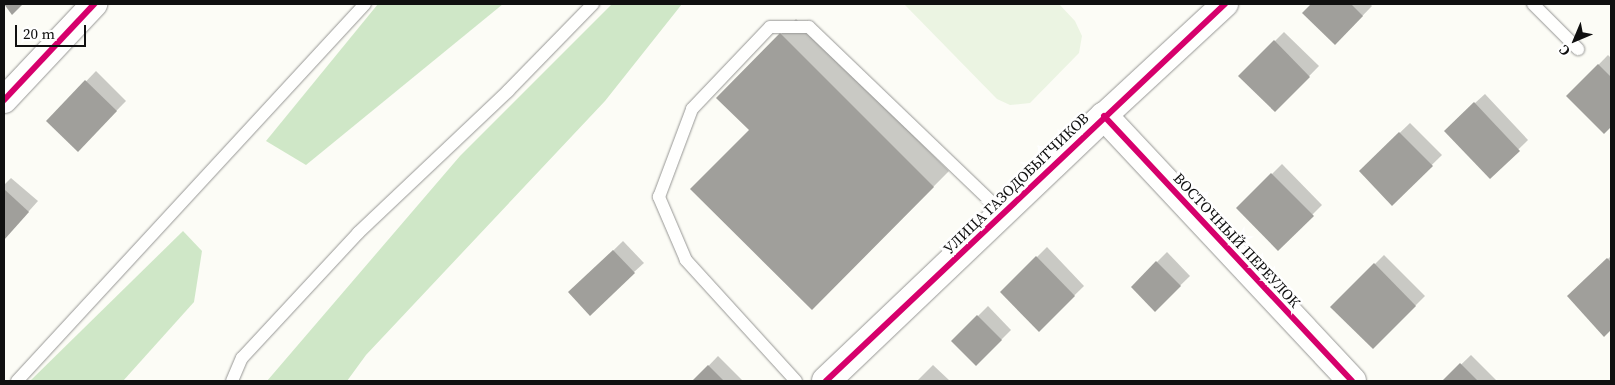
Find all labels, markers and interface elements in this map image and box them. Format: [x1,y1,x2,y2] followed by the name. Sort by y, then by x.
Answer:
[18,15,89,47] scale bar
[1550,15,1600,65] north arrow
[23,23,55,44] text: 20 m
[1554,40,1575,61] text: С
[940,109,1092,257] street label: УЛИЦА ГАЗОДОБЫТЧИКОВ
[1170,169,1304,311] street label: ВОСТОЧНЫЙ ПЕРЕУЛОК

